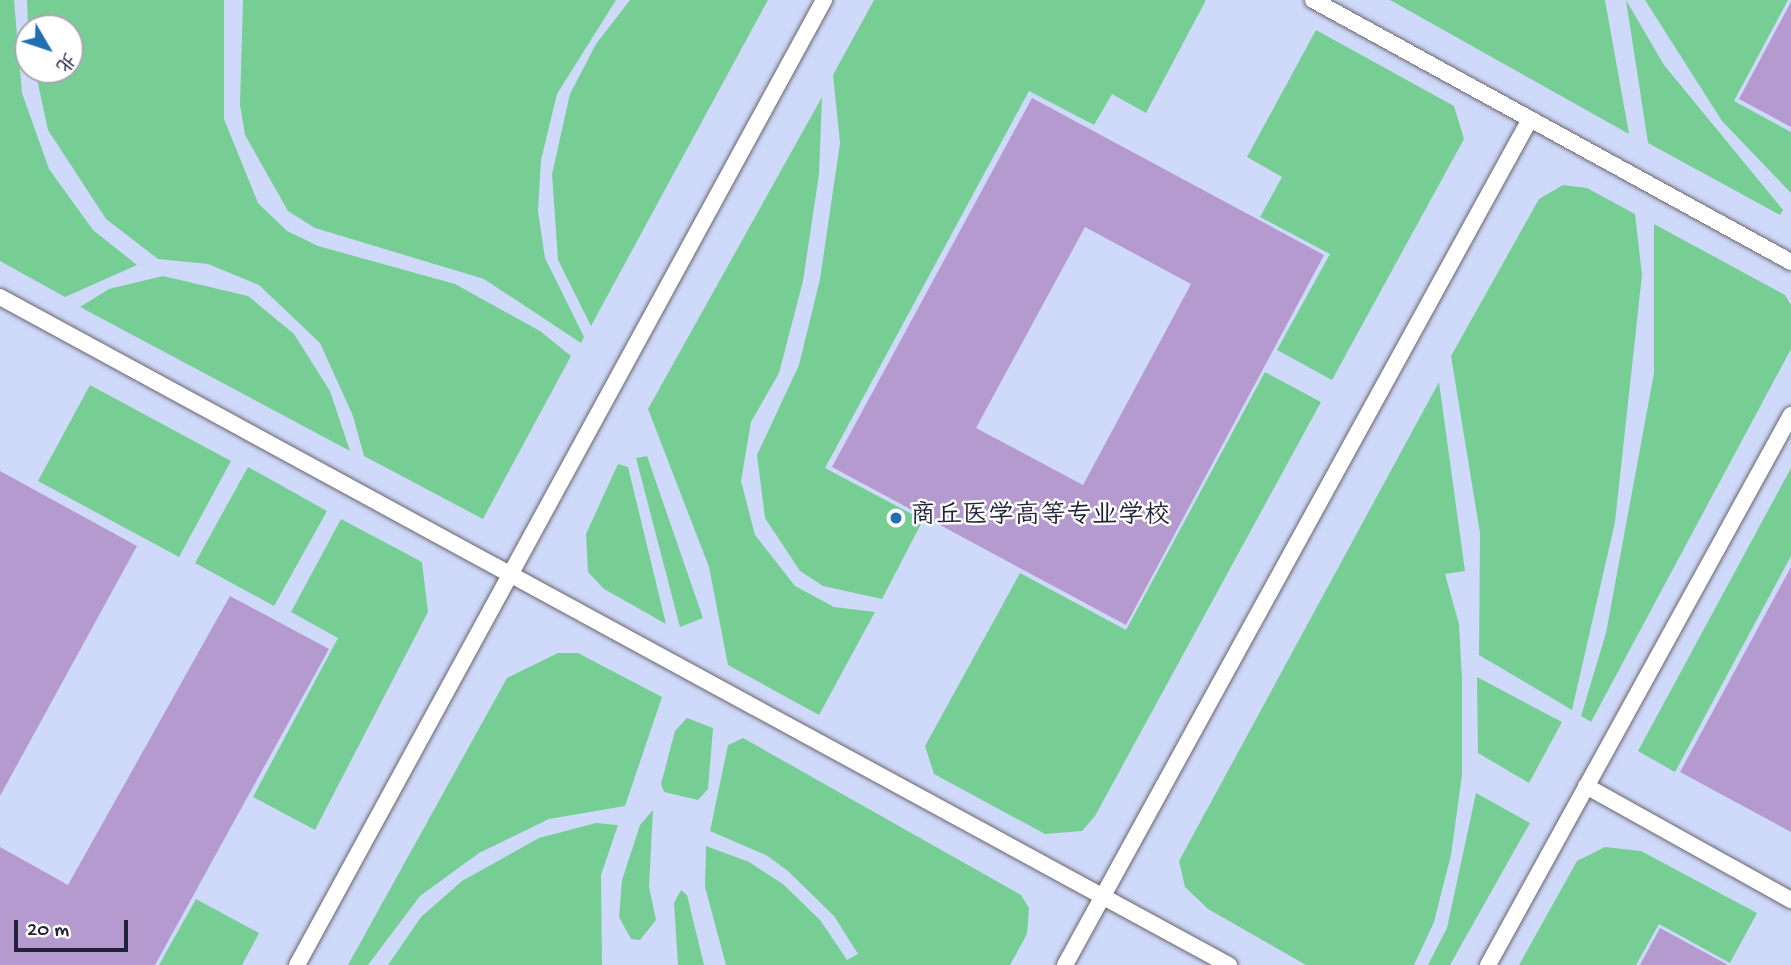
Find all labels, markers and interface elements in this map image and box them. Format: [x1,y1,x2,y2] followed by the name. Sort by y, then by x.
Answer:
[14,14,84,84] north arrow
[49,47,79,76] text: 北
[910,502,1170,534] place label: 商丘医学高等专业学校
[888,510,904,526] marker: 商丘医学高等专业学校
[18,906,131,950] scale bar
[27,919,69,944] text: 20 m

